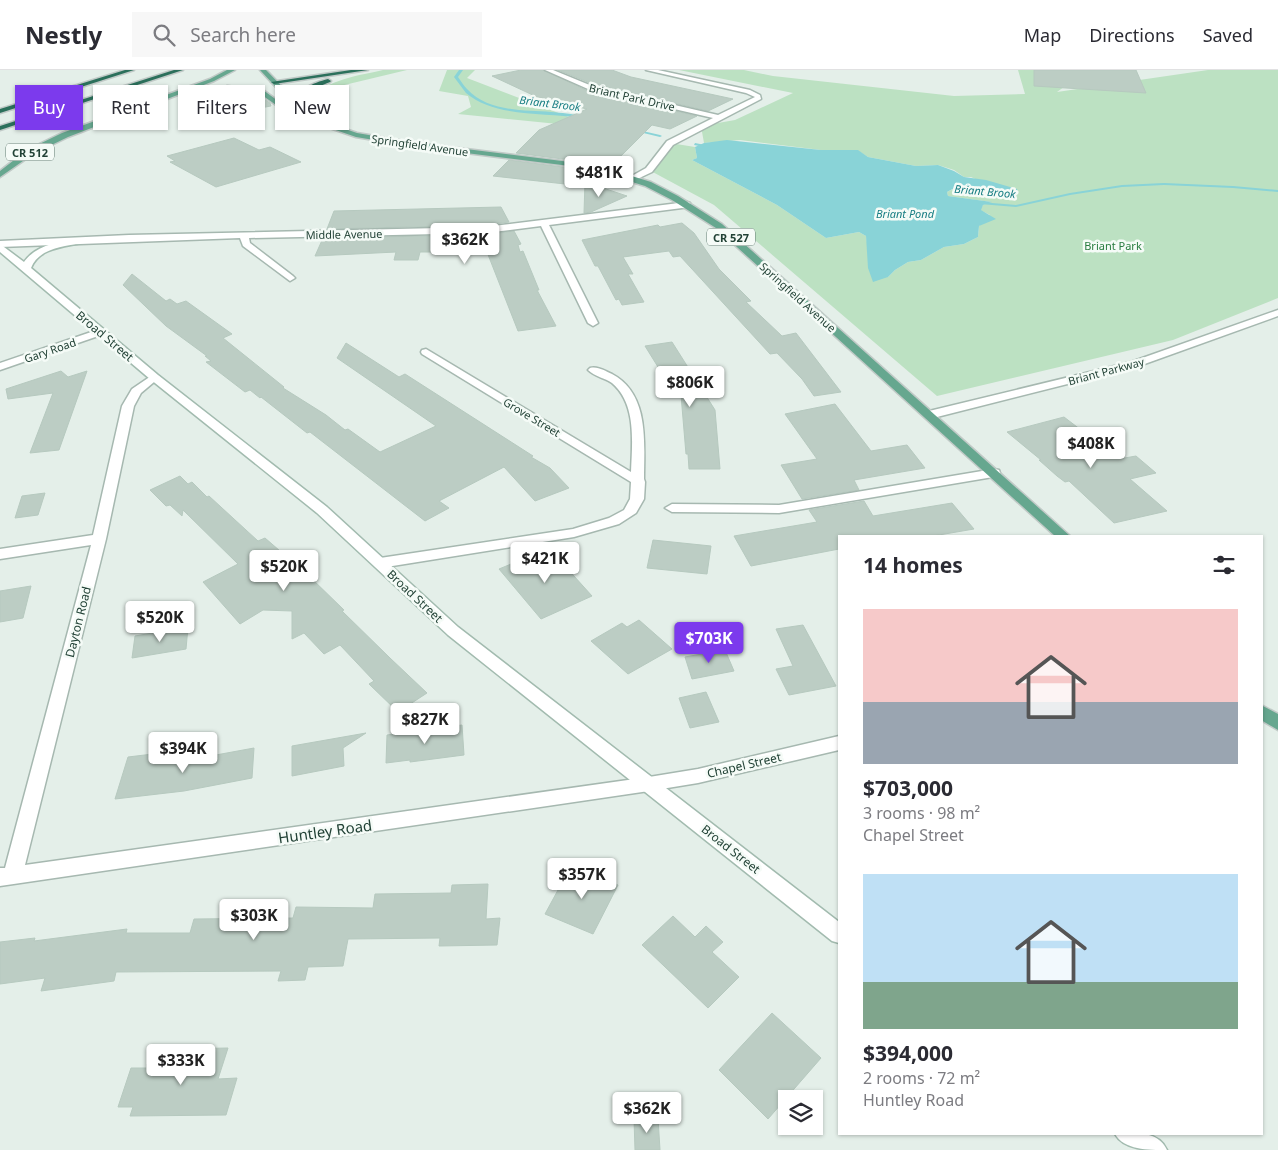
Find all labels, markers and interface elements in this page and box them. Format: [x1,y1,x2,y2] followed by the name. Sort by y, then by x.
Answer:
[132,12,482,57] search box
[25,18,102,51] text: Nestly
[150,21,178,49] icon: search
[190,22,296,48] text: Search here
[1024,23,1061,47] text: Map
[1089,23,1175,47] text: Directions
[1203,23,1253,47] text: Saved
[588,80,676,114] street label: Briant Park Drive
[15,85,83,130] chip: Buy
[93,85,168,130] chip: Rent
[178,85,265,130] chip: Filters
[275,85,349,130] chip: New
[519,92,582,114] water label: Briant Brook
[371,131,469,159] street label: Springfield Avenue
[6,144,54,160] road number: CR 512
[564,156,634,198] pin: $481K
[575,161,623,183] text: $481K
[954,181,1017,201] water label: Briant Brook
[876,206,935,221] water label: Briant Pond
[430,222,500,265] pin: $362K
[305,226,383,242] street label: Middle Avenue
[441,228,489,250] text: $362K
[707,228,755,246] road number: CR 527
[1084,238,1142,253] park label: Briant Park
[757,259,839,335] street label: Springfield Avenue
[73,307,138,366] street label: Broad Street
[22,334,78,366] street label: Gary Road
[1066,354,1146,388] street label: Briant Parkway
[655,366,725,408] pin: $806K
[666,371,714,393] text: $806K
[501,394,563,440] street label: Grove Street
[1056,426,1126,469] pin: $408K
[1067,432,1115,454] text: $408K
[510,542,580,584] pin: $421K
[521,547,569,569] text: $421K
[249,550,319,592] pin: $520K
[863,551,963,579] text: 14 homes
[1210,551,1238,579] icon: filters
[260,555,308,577] text: $520K
[383,566,447,627] street label: Broad Street
[61,585,95,659] street label: Dayton Road
[125,600,195,643] pin: $520K
[136,606,184,628] text: $520K
[674,622,744,664] pin: $703K
[685,627,733,649] text: $703K
[1006,642,1096,732] icon: home
[390,702,460,745] pin: $827K
[401,708,449,730] text: $827K
[148,732,218,774] pin: $394K
[159,737,207,759] text: $394K
[705,748,783,782] street label: Chapel Street
[863,774,953,802] text: $703,000
[863,802,980,824] text: 3 rooms · 98 m²
[277,815,373,847] street label: Huntley Road
[698,821,765,878] street label: Broad Street
[863,824,964,846] text: Chapel Street
[547,858,617,900] pin: $357K
[558,863,606,885] text: $357K
[219,898,289,941] pin: $303K
[230,904,278,926] text: $303K
[1006,907,1096,997] icon: home
[863,1039,953,1067] text: $394,000
[146,1044,216,1086] pin: $333K
[157,1049,205,1071] text: $333K
[863,1067,980,1089] text: 2 rooms · 72 m²
[863,1089,964,1111] text: Huntley Road
[778,1090,823,1135] map controls
[778,1090,823,1135] button: layers
[612,1092,682,1134] pin: $362K
[623,1097,671,1119] text: $362K

